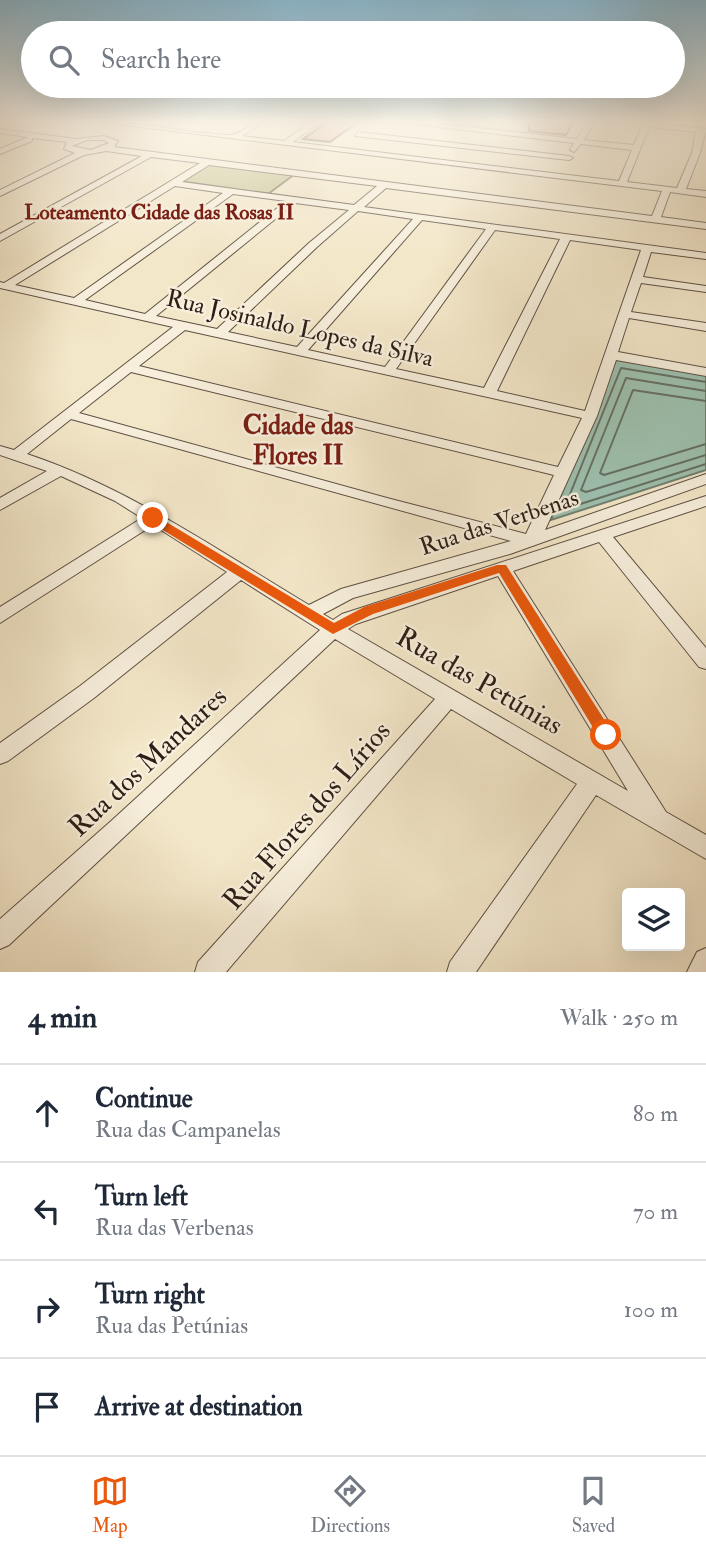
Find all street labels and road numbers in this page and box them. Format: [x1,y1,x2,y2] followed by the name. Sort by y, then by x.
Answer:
[163,283,438,375] street label: Rua Josinaldo Lopes da Silva
[416,482,583,563] street label: Rua das Verbenas
[390,620,569,743] street label: Rua das Petúnias
[61,680,235,845] street label: Rua dos Mandares
[216,714,399,917] street label: Rua Flores dos Lírios

